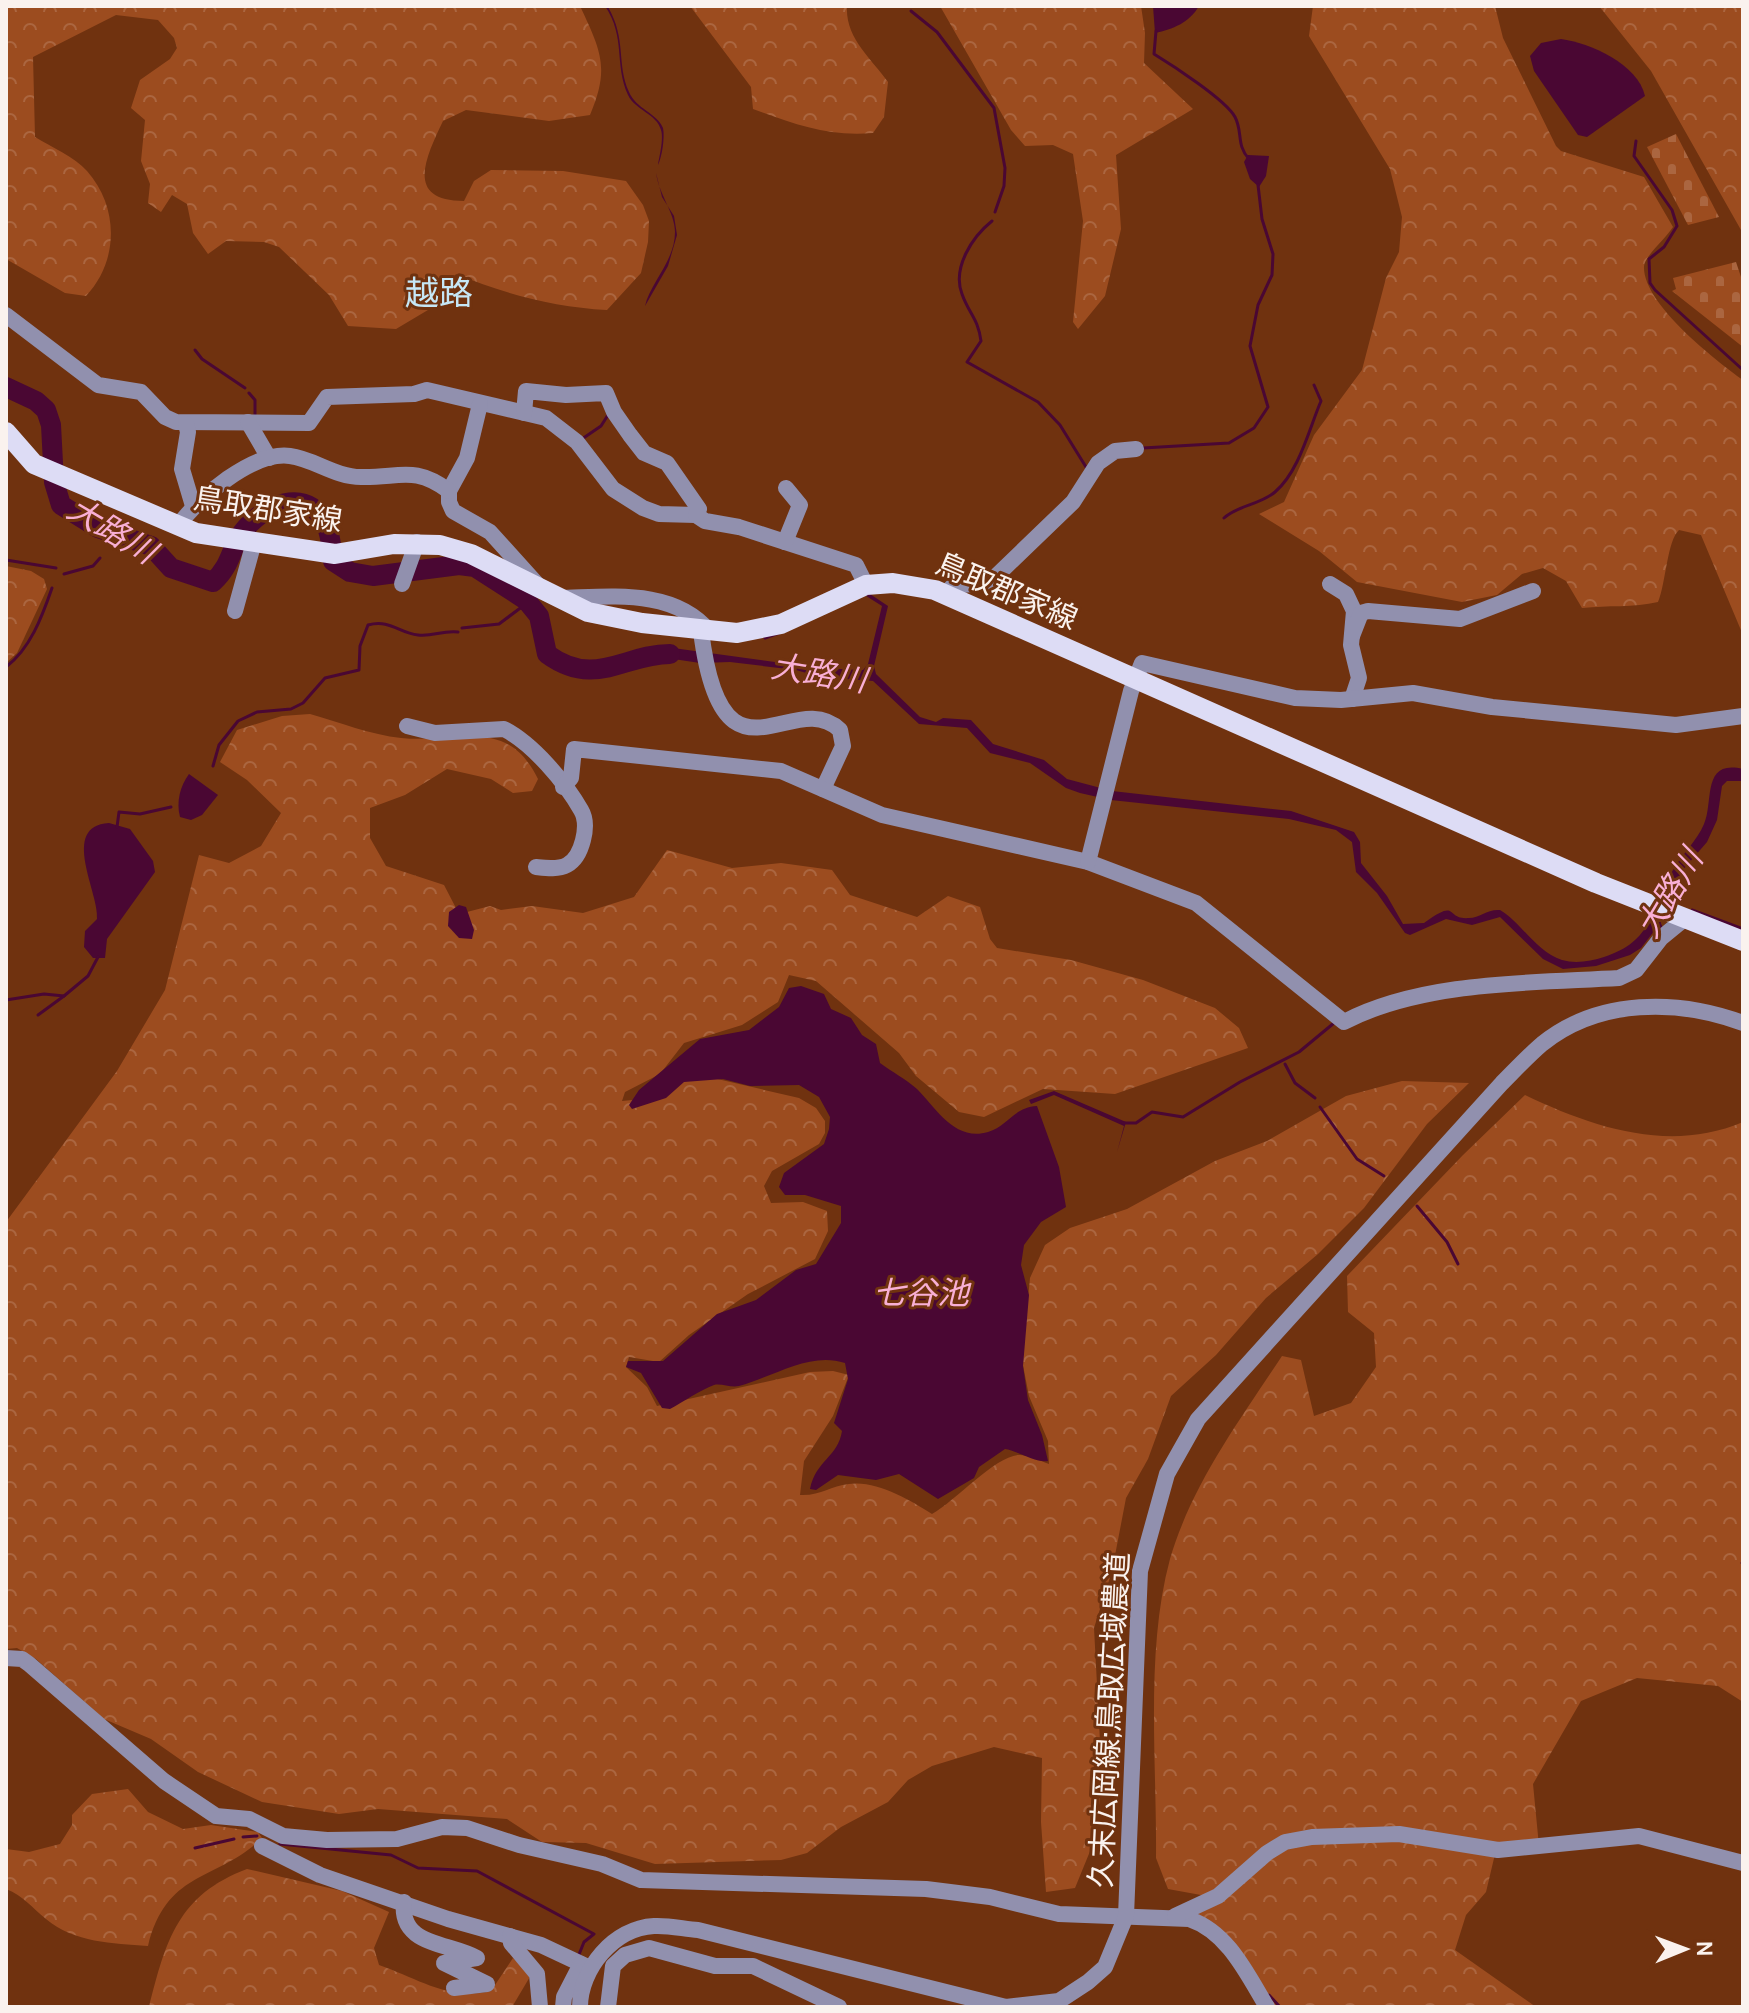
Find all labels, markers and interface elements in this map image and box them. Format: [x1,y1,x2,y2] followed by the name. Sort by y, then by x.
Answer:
[405,272,473,314] district label: 越路
[191,479,345,539] street label: 鳥取郡家線
[61,489,166,573] water label: 大路川
[931,545,1083,637] street label: 鳥取郡家線
[769,646,872,700] water label: 大路川
[1628,839,1712,944] water label: 大路川
[873,1273,972,1312] water label: 七谷池
[1082,1551,1136,1889] street label: 久末広岡線;鳥取広域農道
[1645,1909,1725,1989] north arrow
[1691,1941,1718,1957] text: N

